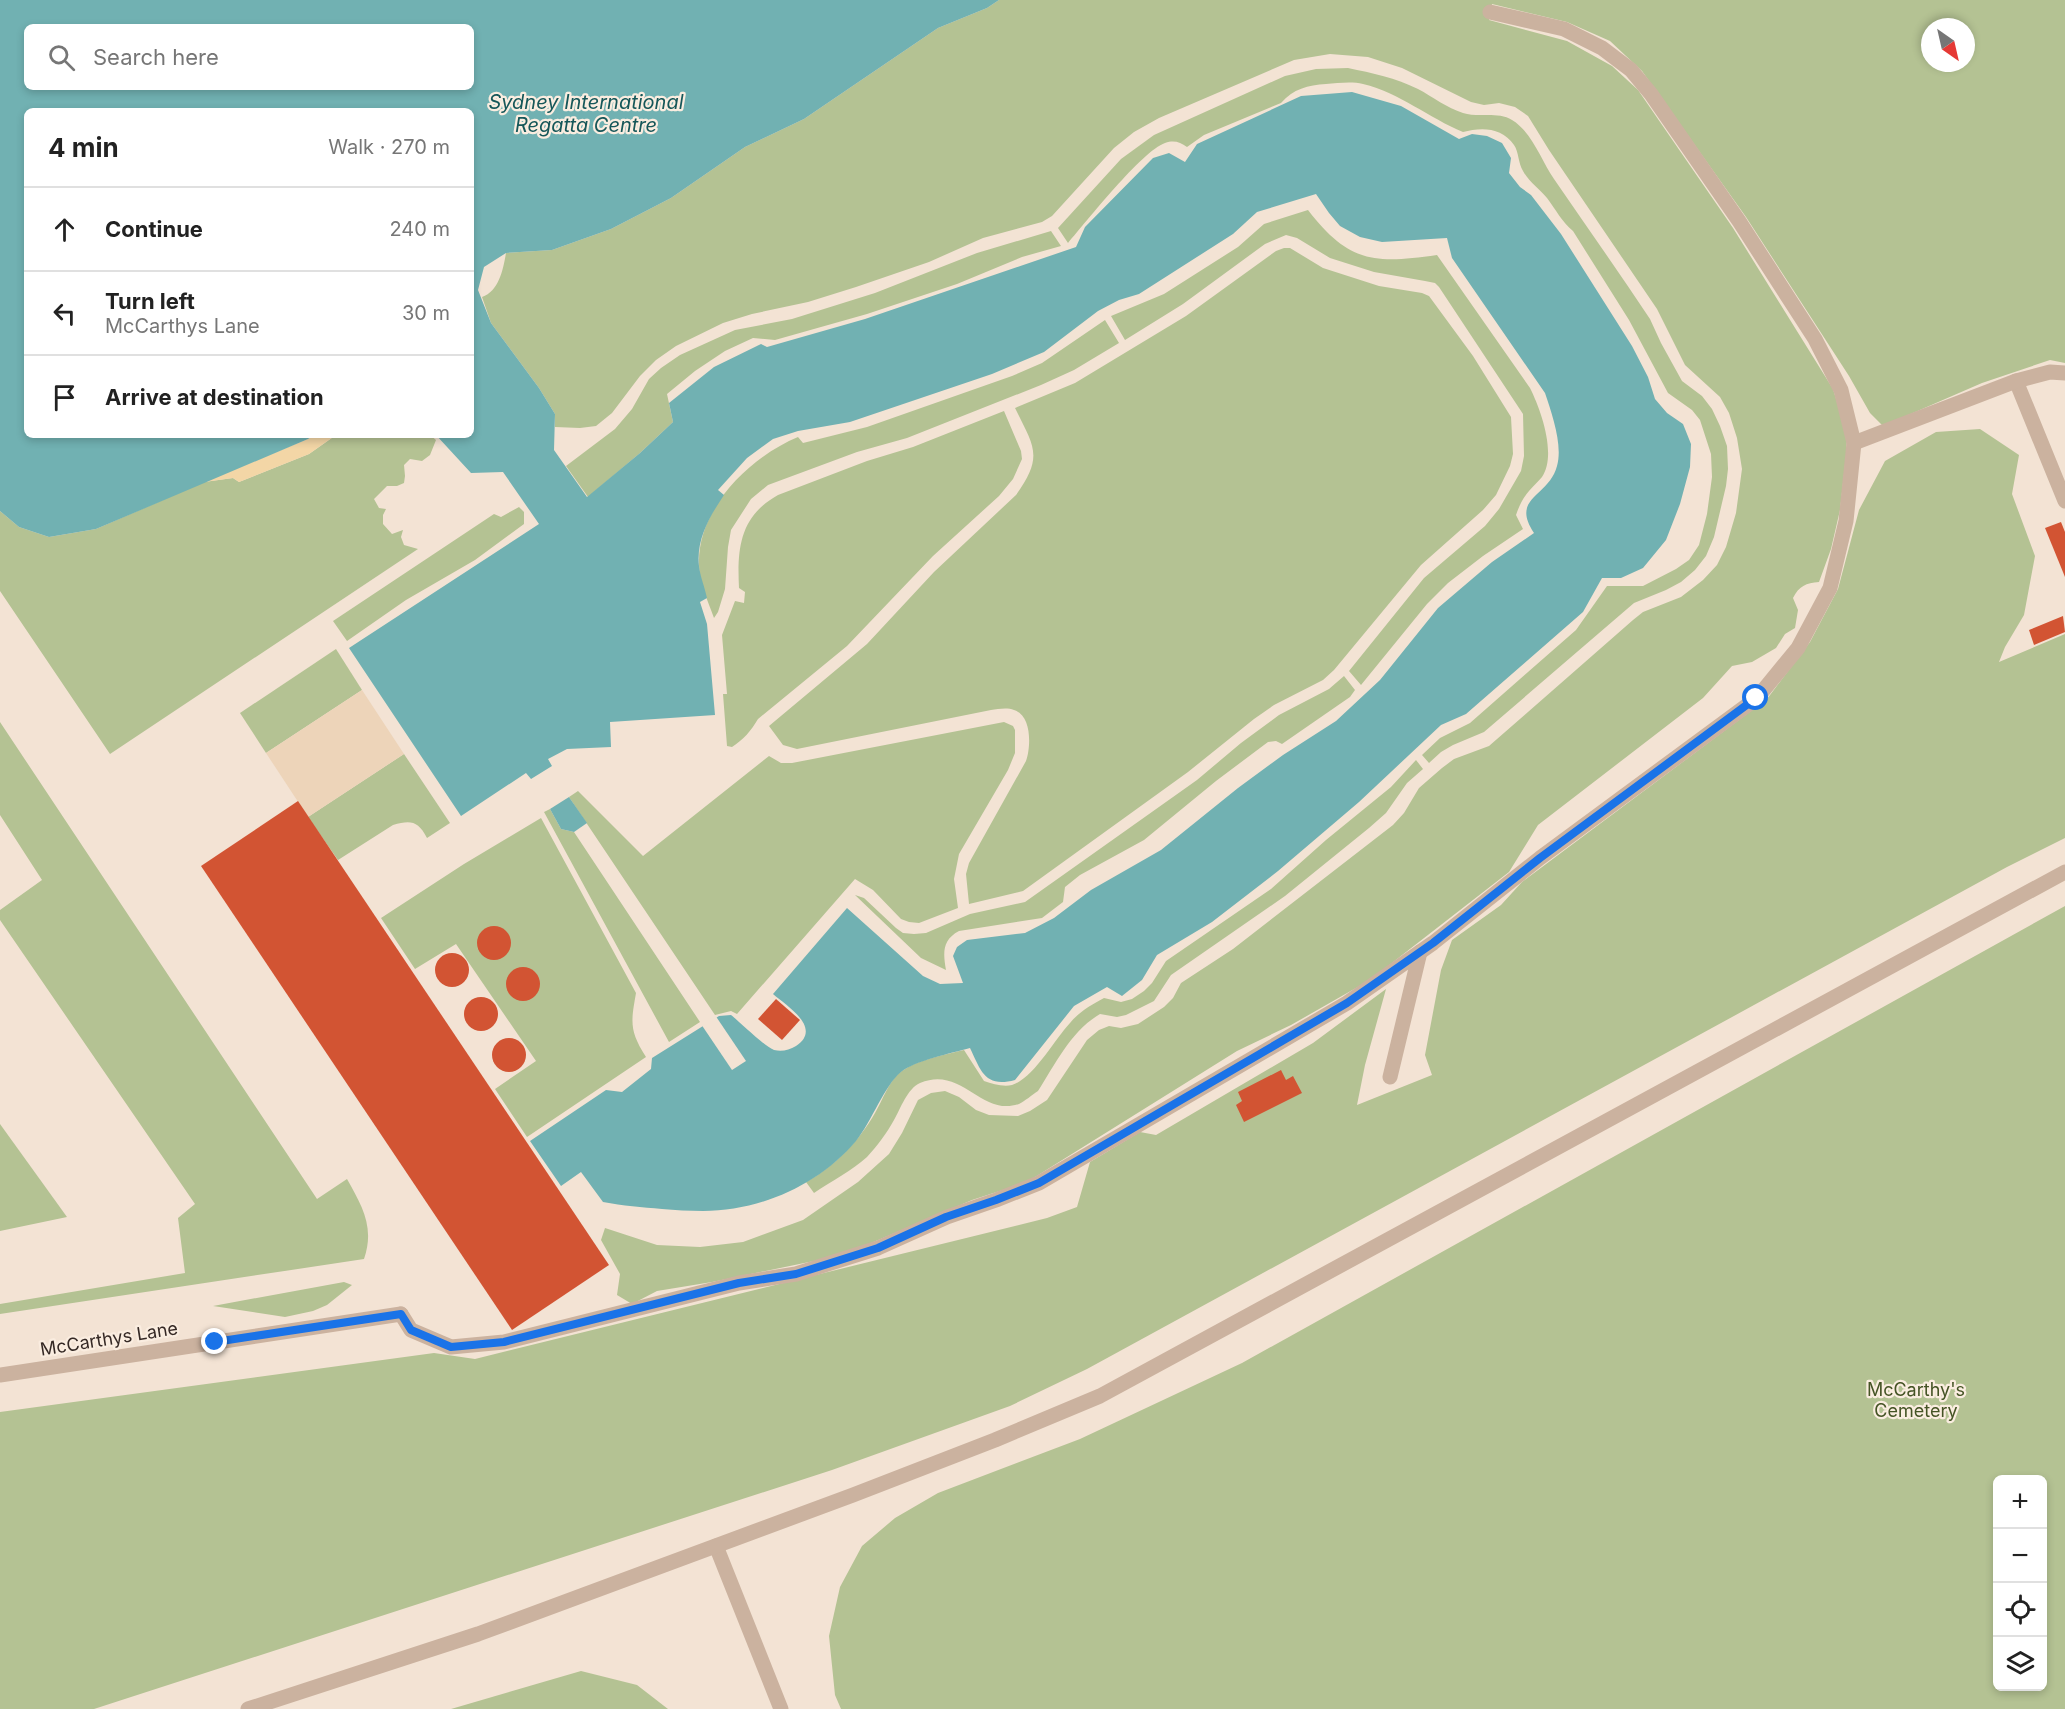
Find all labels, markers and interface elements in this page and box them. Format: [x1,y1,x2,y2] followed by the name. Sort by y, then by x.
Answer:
[1921,18,1975,72] north arrow
[24,24,474,90] search box
[45,41,78,74] icon: search
[93,44,219,70] text: Search here
[488,90,684,137] water label: Sydney International Regatta Centre
[48,132,119,163] text: 4 min
[328,135,450,159] text: Walk · 270 m
[48,213,81,246] icon: ahead
[105,216,203,242] text: Continue
[389,217,450,241] text: 240 m
[105,288,195,314] text: Turn left
[48,297,81,330] icon: left
[402,301,450,325] text: 30 m
[105,314,260,338] text: McCarthys Lane
[48,381,81,414] icon: arrive
[105,384,324,410] text: Arrive at destination
[1742,684,1768,710] route start
[39,1317,179,1360] street label: McCarthys Lane
[201,1328,227,1354] route end
[1867,1379,1965,1421] park label: McCarthy's Cemetery
[1993,1475,2047,1691] map controls
[1993,1475,2047,1529] button: +
[1993,1529,2047,1583] button: −
[1993,1583,2047,1637] button: locate
[1993,1637,2047,1691] button: layers

